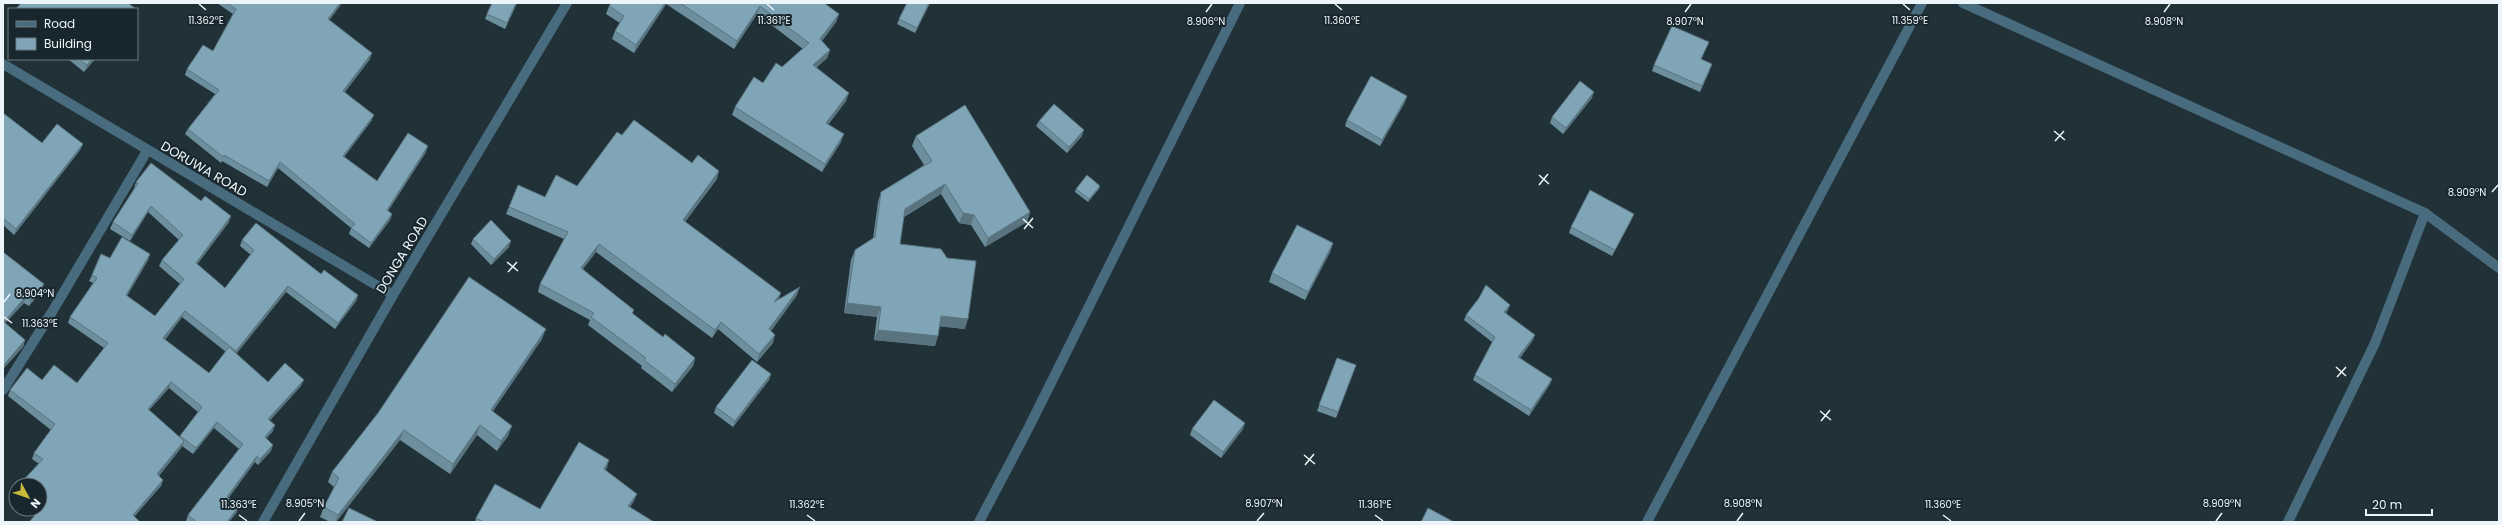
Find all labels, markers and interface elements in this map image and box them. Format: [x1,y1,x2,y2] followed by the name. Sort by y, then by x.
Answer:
[8,8,138,60] legend
[188,13,224,28] text: 11.362°E
[757,13,791,28] text: 11.361°E
[1324,13,1360,28] text: 11.360°E
[1892,13,1928,28] text: 11.359°E
[1187,14,1225,29] text: 8.906°N
[1666,14,1704,29] text: 8.907°N
[2145,14,2183,29] text: 8.908°N
[44,15,75,32] text: Road
[44,35,92,52] text: Building
[157,136,251,202] street label: DORUWA ROAD
[2448,185,2486,200] text: 8.909°N
[371,213,433,297] street label: DONGA ROAD
[16,286,54,301] text: 8.904°N
[22,316,58,331] text: 11.363°E
[8,477,48,517] north arrow
[2366,491,2432,517] scale bar
[27,495,44,512] text: N
[286,496,324,511] text: 8.905°N
[1245,496,1283,511] text: 8.907°N
[1724,496,1762,511] text: 8.908°N
[2203,496,2241,511] text: 8.909°N
[2372,496,2402,513] text: 20 m
[221,497,257,512] text: 11.363°E
[789,497,825,512] text: 11.362°E
[1358,497,1392,512] text: 11.361°E
[1925,497,1961,512] text: 11.360°E

